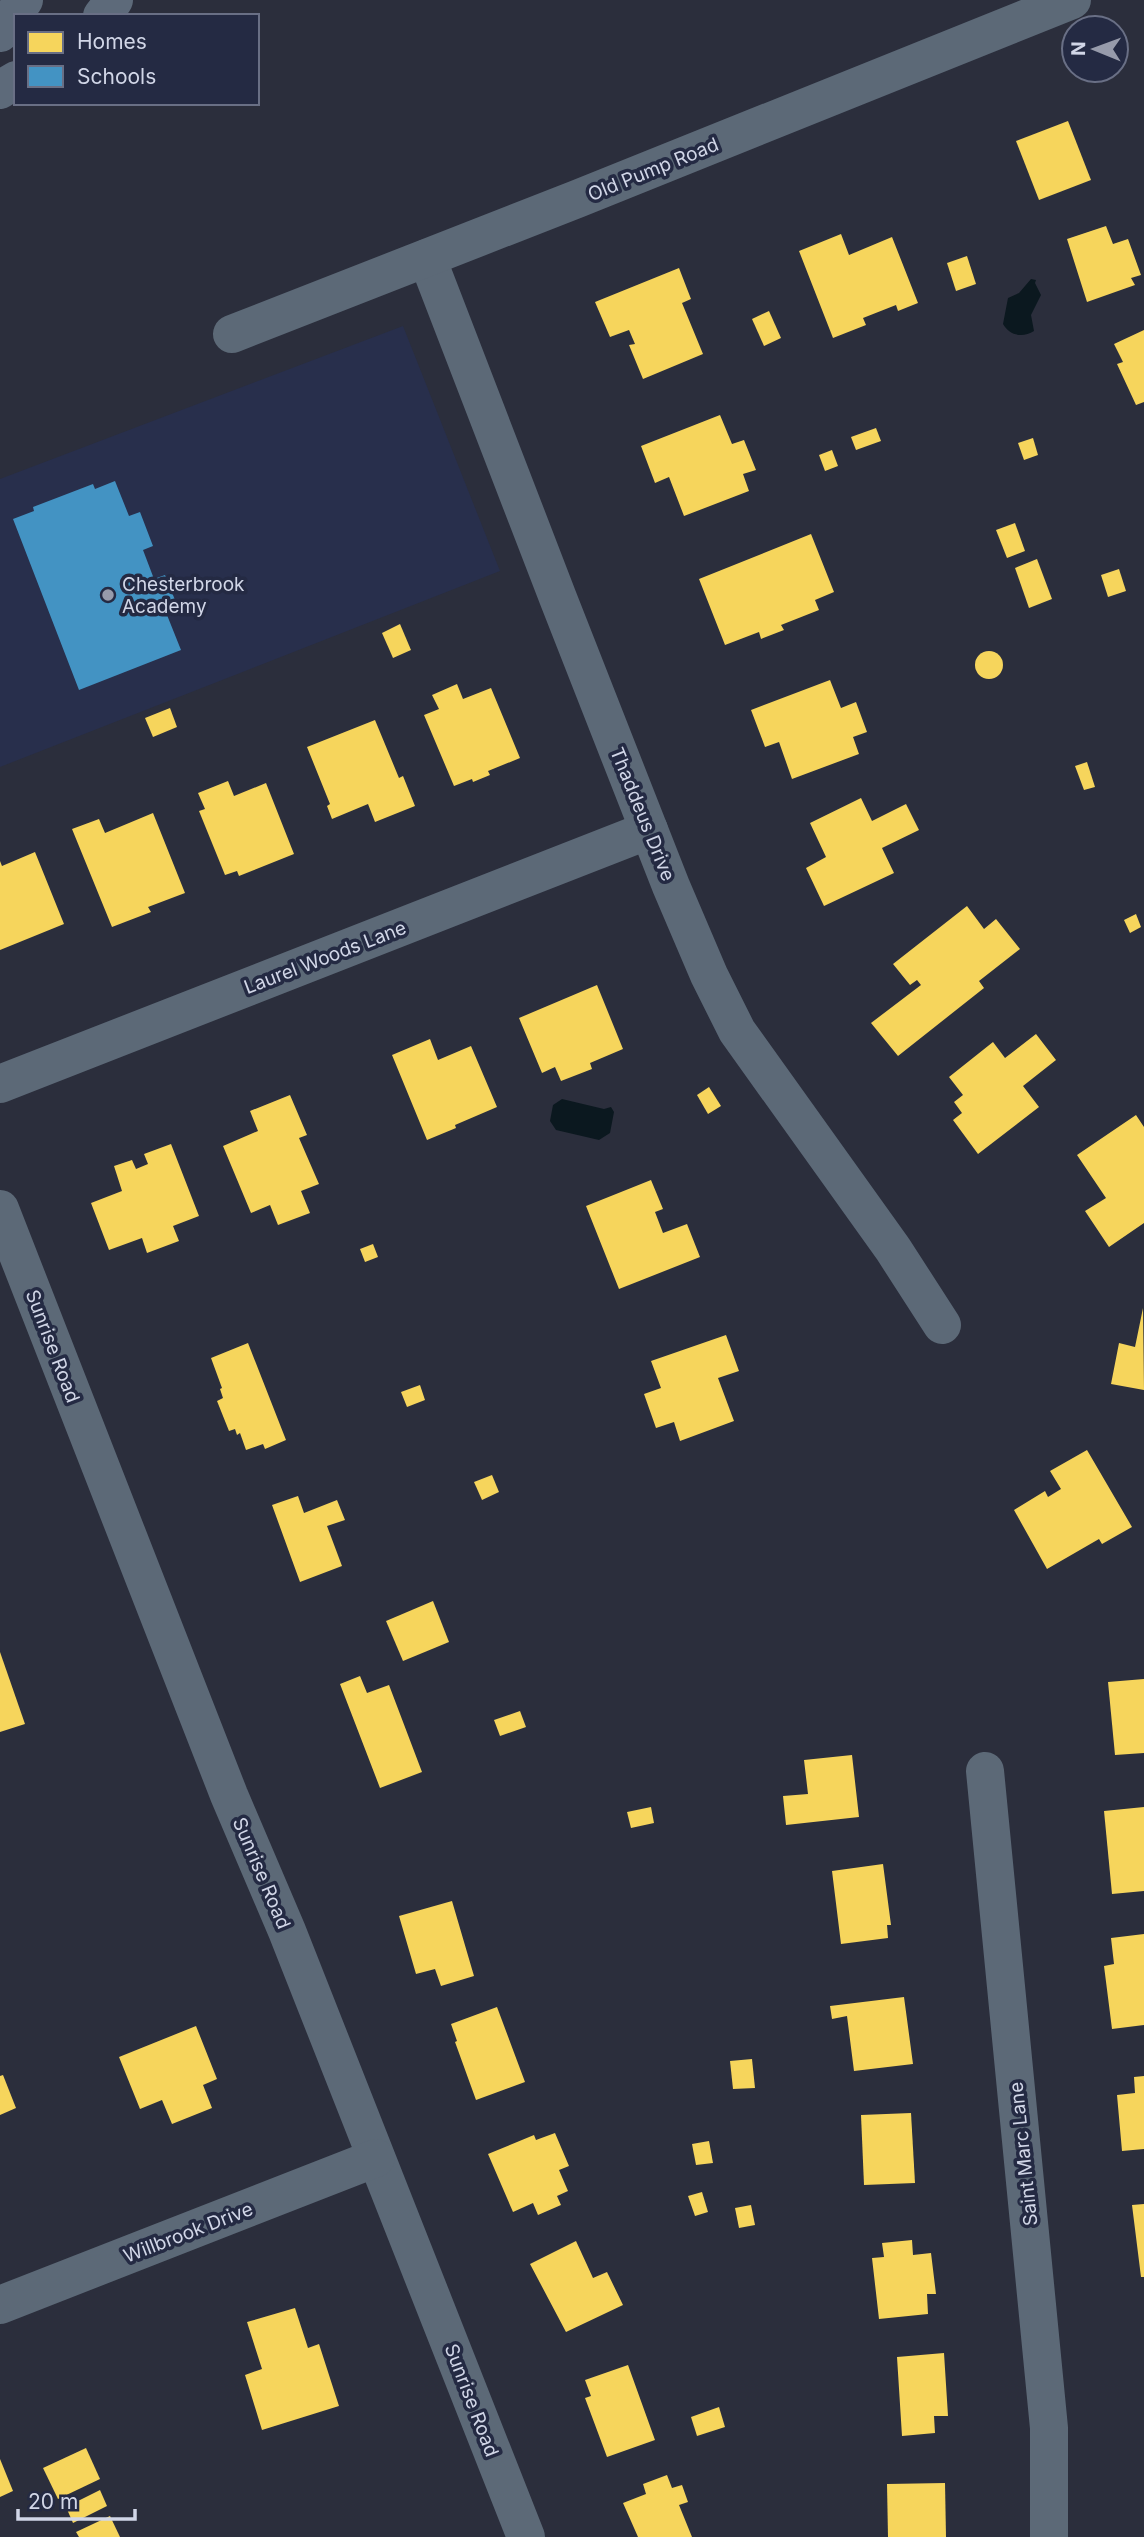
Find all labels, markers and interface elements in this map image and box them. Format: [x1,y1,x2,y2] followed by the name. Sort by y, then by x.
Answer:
[14,14,259,105] legend
[1060,14,1130,84] north arrow
[77,29,147,54] text: Homes
[1067,41,1090,56] text: N
[77,64,156,89] text: Schools
[584,133,722,206] street label: Old Pump Road
[122,573,245,618] place label: Chesterbrook Academy
[100,587,116,603] marker: Chesterbrook Academy
[605,744,680,884] street label: Thaddeus Drive
[241,916,409,999] street label: Laurel Woods Lane
[20,1287,85,1406] street label: Sunrise Road
[228,1814,295,1932] street label: Sunrise Road
[1004,2081,1043,2227] street label: Saint Marc Lane
[120,2197,256,2268] street label: Willbrook Drive
[439,2341,504,2460] street label: Sunrise Road
[18,2478,135,2522] scale bar
[28,2489,78,2514] text: 20 m

